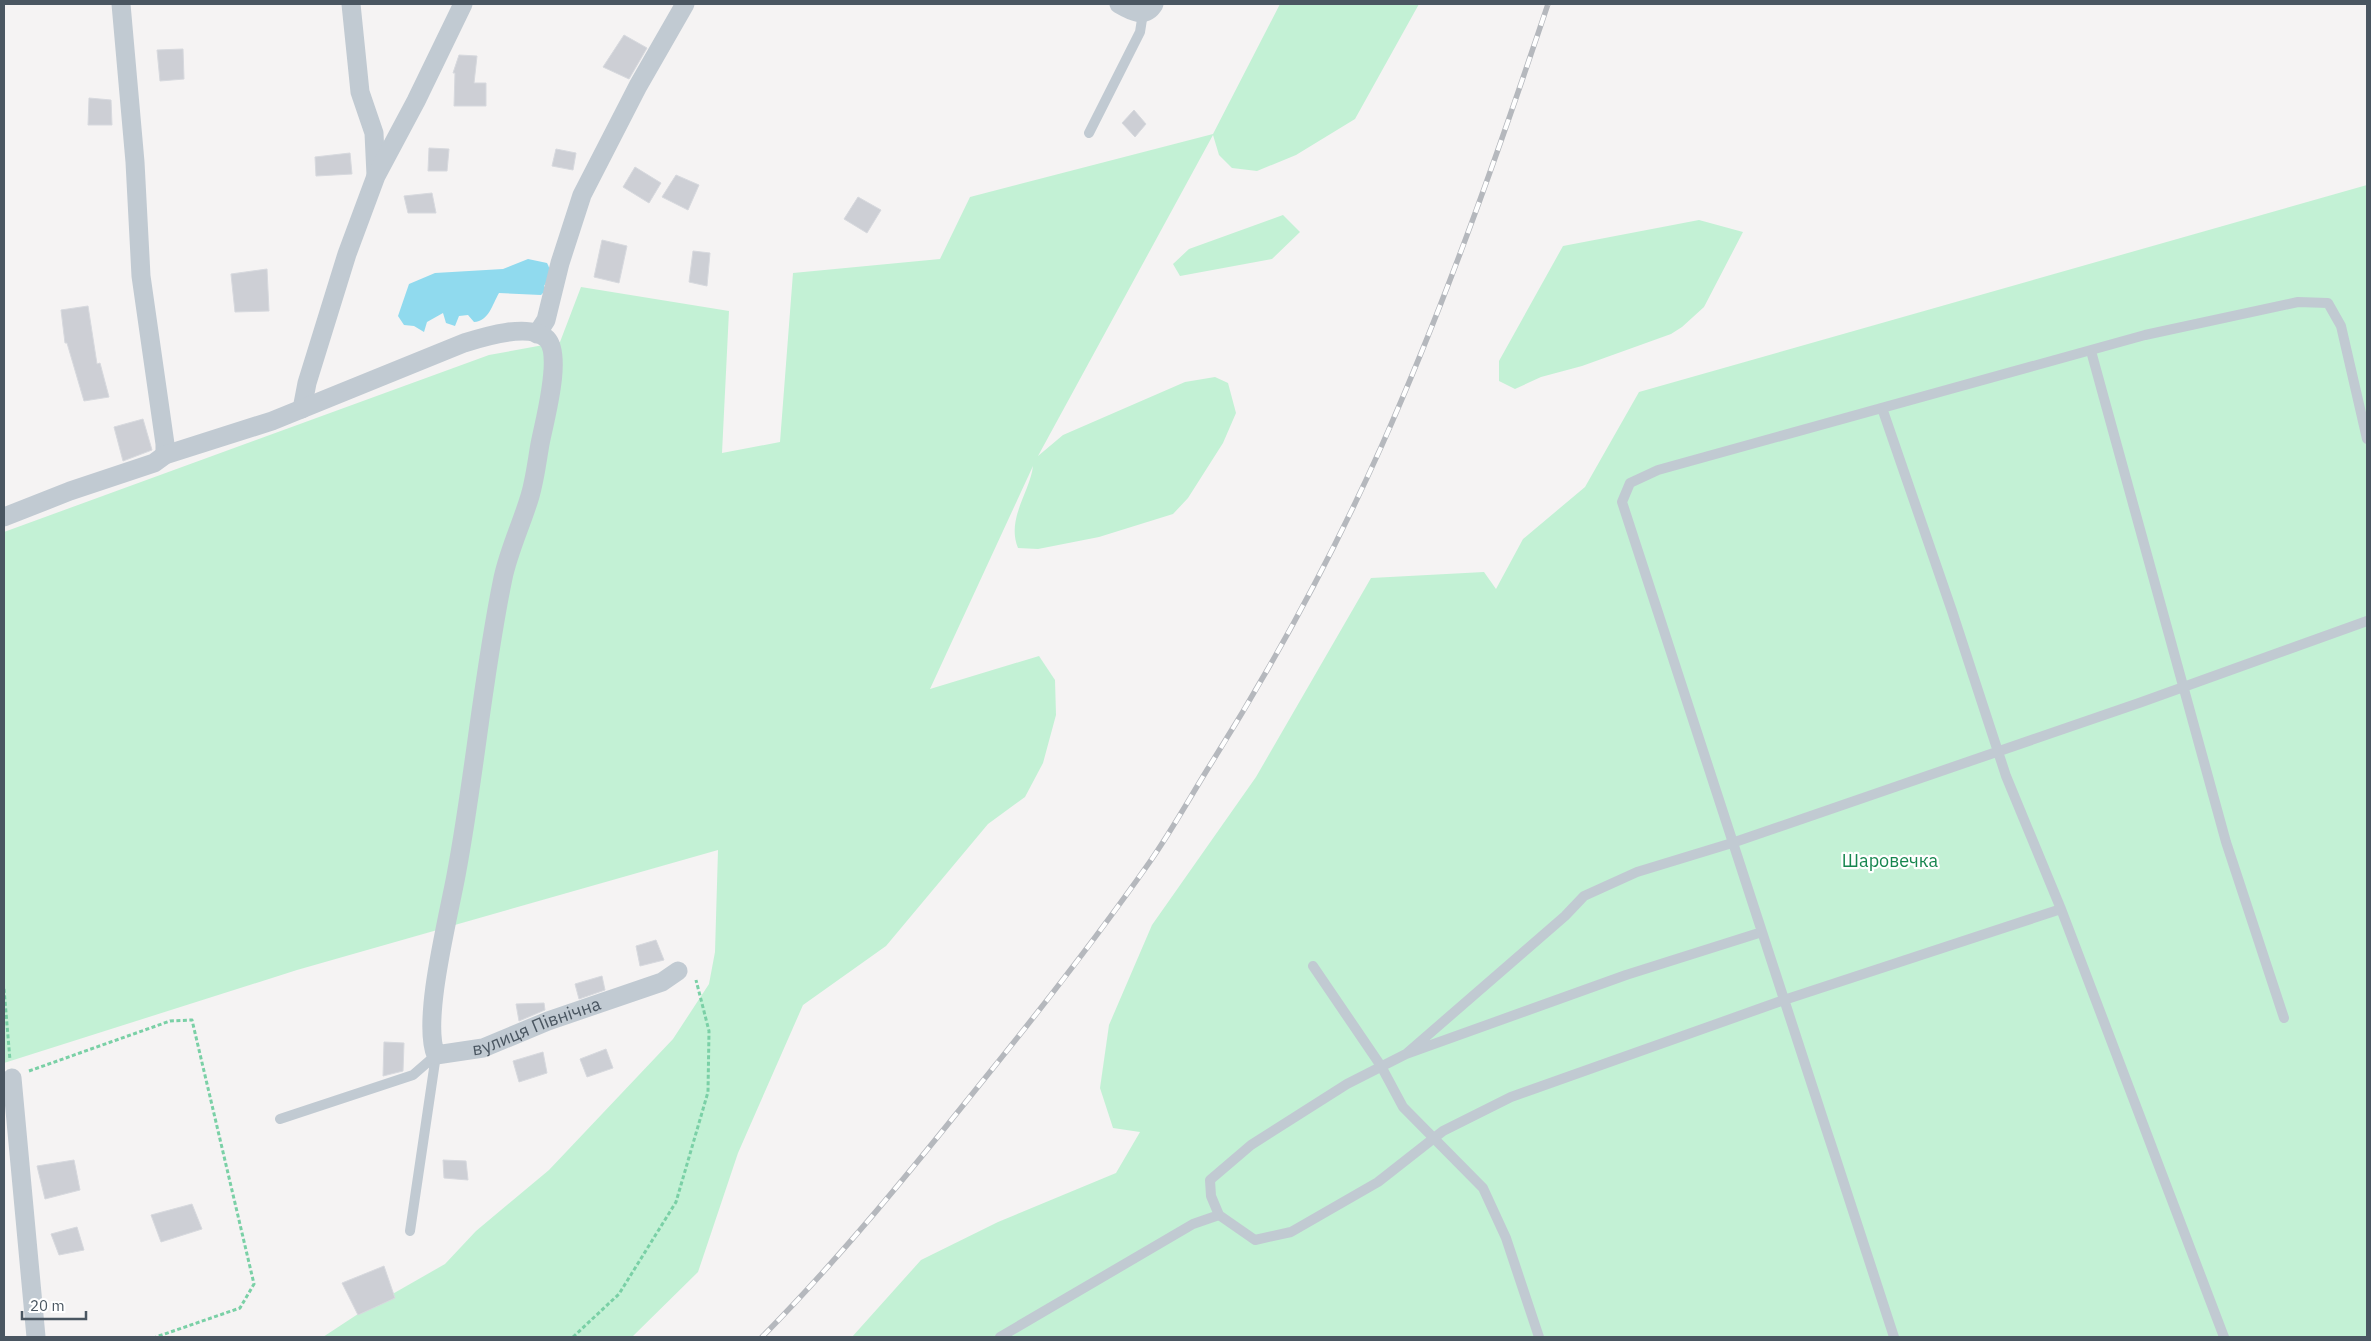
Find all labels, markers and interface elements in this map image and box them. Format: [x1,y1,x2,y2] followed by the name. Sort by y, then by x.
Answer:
[1842,849,1939,872] park label: Шаровечка
[471,992,604,1060] street label: вулиця Північна
[22,1288,86,1320] scale bar
[30,1296,65,1315] text: 20 m

